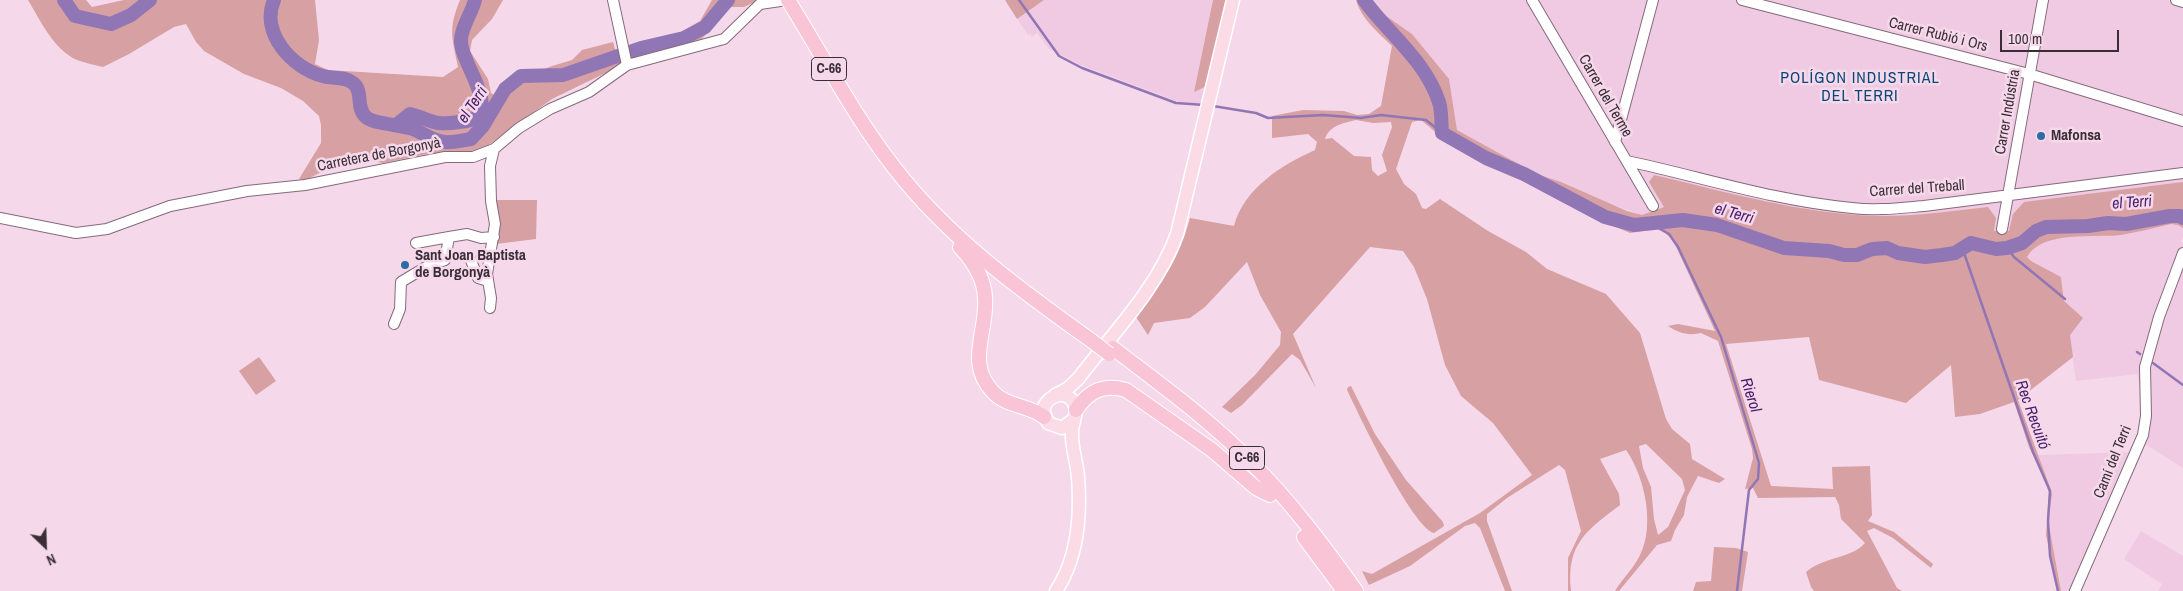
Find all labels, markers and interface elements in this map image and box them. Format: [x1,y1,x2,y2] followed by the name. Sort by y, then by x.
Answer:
[1887,14,1989,56] street label: Carrer Rubió i Ors
[2003,20,2122,52] scale bar
[2008,28,2042,49] text: 100 m
[1574,52,1636,140] street label: Carrer del Terme
[812,58,846,80] road number: C-66
[1992,68,2024,156] street label: Carrer Indústria
[1778,69,1942,107] district label: POLÍGON INDUSTRIAL DEL TERRI
[454,83,492,127] water label: el Terri
[2051,127,2101,145] place label: Mafonsa
[2035,130,2047,142] marker: Mafonsa
[316,134,442,176] street label: Carretera de Borgonyà
[1869,177,1965,201] street label: Carrer del Treball
[2111,192,2153,214] water label: el Terri
[1712,199,1756,229] water label: el Terri
[415,247,526,282] place label: Sant Joan Baptista de Borgonyà
[399,259,411,271] marker: Sant Joan Baptista de Borgonyà
[1735,375,1765,415] water label: Rierol
[2011,378,2053,452] water label: Rec Recuitó
[2090,423,2136,501] street label: Camí del Terri
[1230,446,1264,469] road number: C-66
[20,521,70,571] north arrow
[44,550,59,570] text: N

